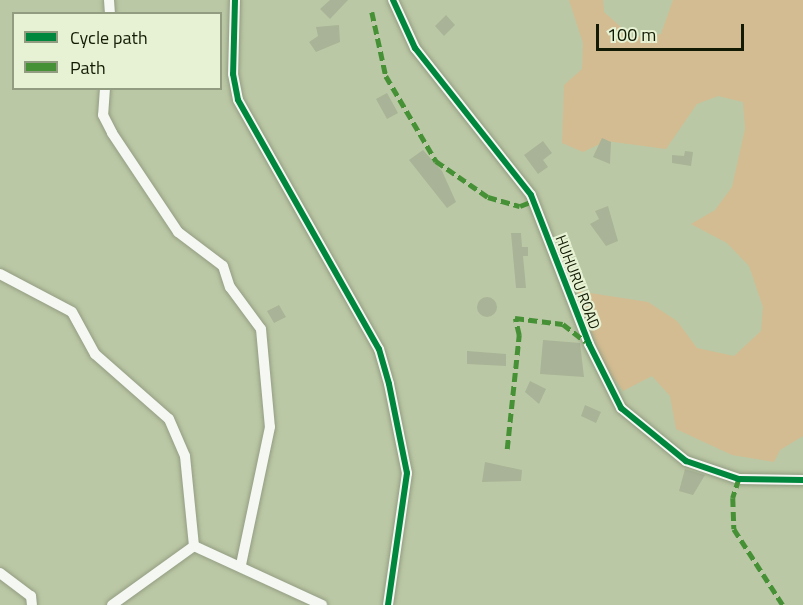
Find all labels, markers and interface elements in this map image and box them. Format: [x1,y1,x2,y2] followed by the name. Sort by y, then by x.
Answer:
[12,12,222,90] legend
[599,12,748,50] scale bar
[607,21,656,48] text: 100 m
[70,24,148,51] text: Cycle path
[70,54,106,81] text: Path
[552,232,604,332] street label: HUHURU ROAD

